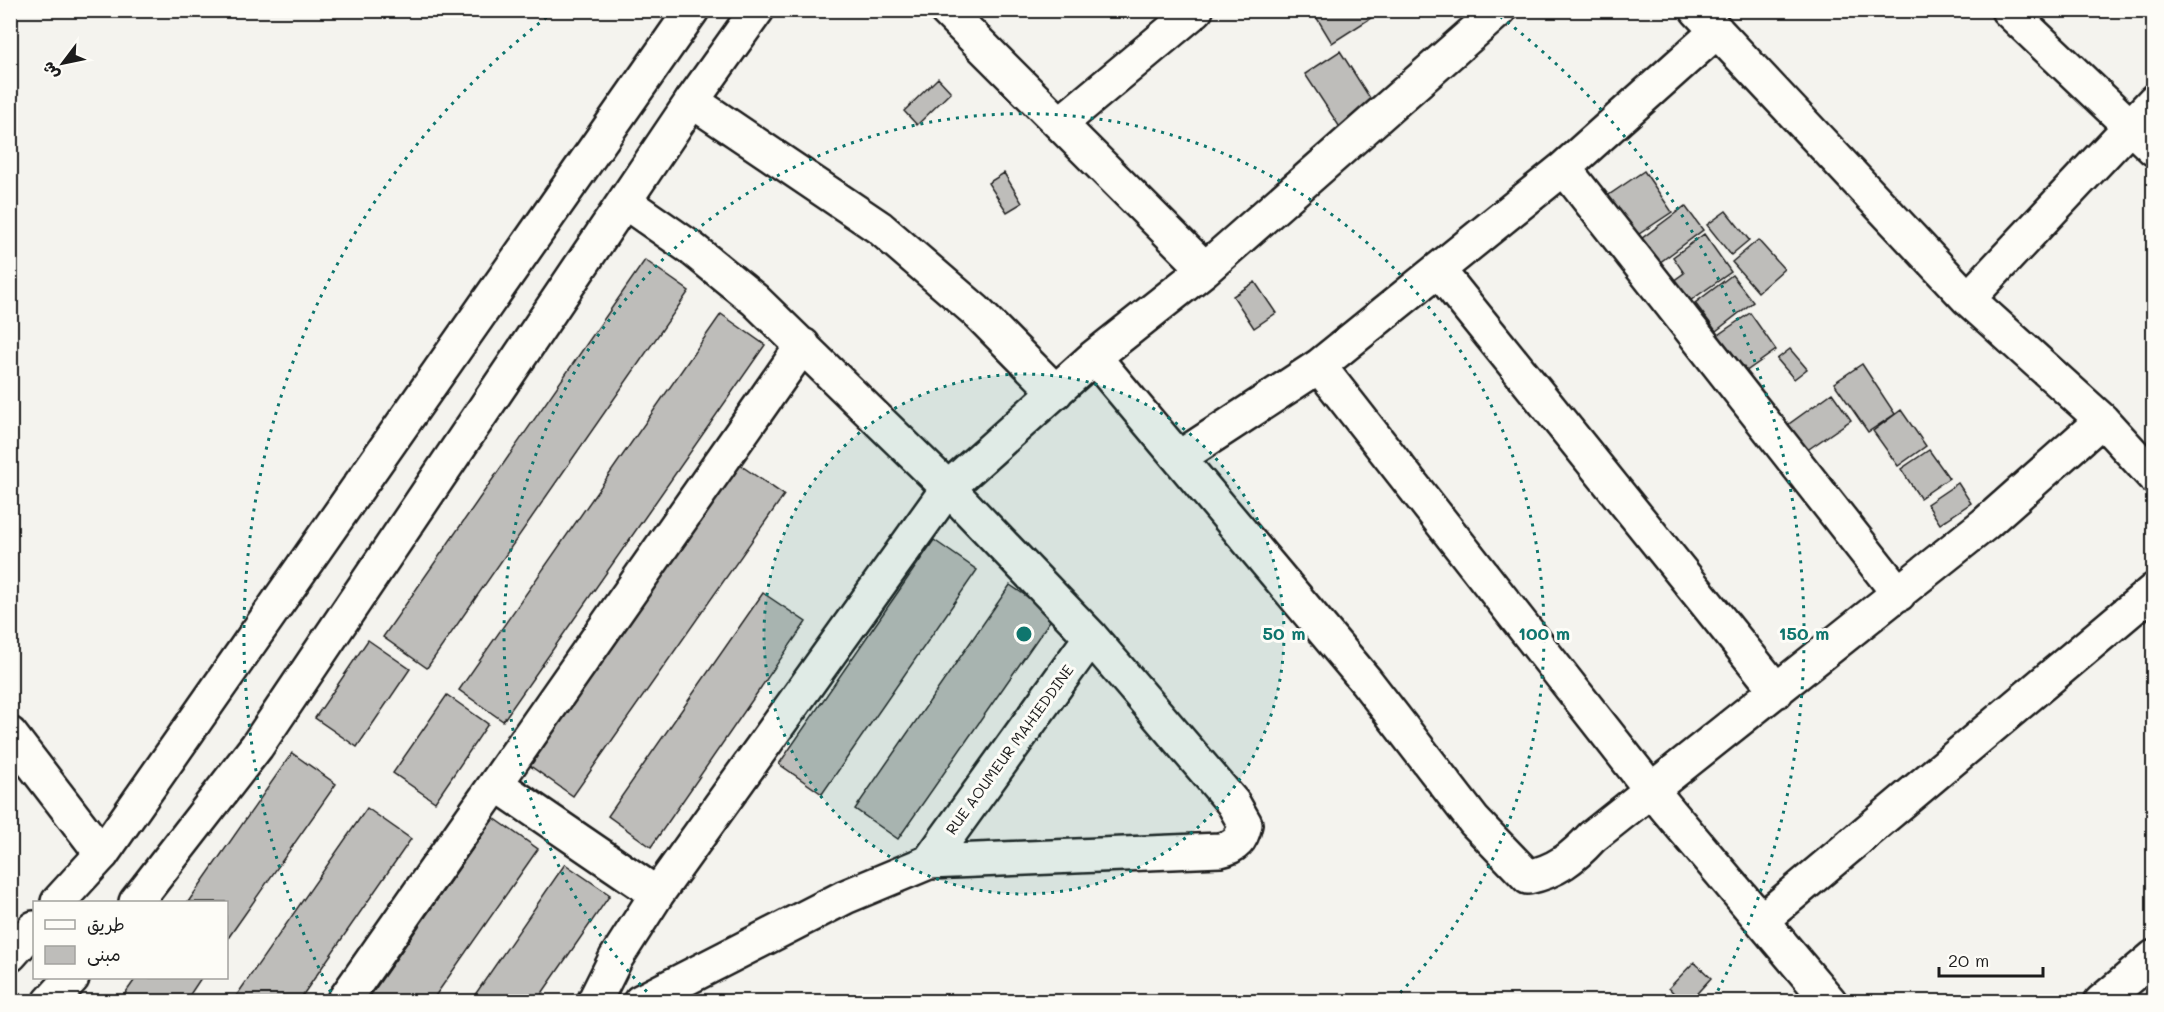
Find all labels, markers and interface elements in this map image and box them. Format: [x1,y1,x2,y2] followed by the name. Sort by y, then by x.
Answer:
[33,33,93,93] north arrow
[36,58,63,84] text: ش
[1263,621,1305,645] text: 50 m
[1518,621,1570,645] text: 100 m
[1779,621,1829,645] text: 150 m
[1014,624,1034,644] centre of rings
[941,660,1078,838] street label: RUE AOUMEUR MAHIEDDINE
[33,901,228,979] legend
[87,912,125,936] text: طريق
[1939,940,2042,978] scale bar
[87,942,121,966] text: مبنى
[1948,948,1989,972] text: 20 m

